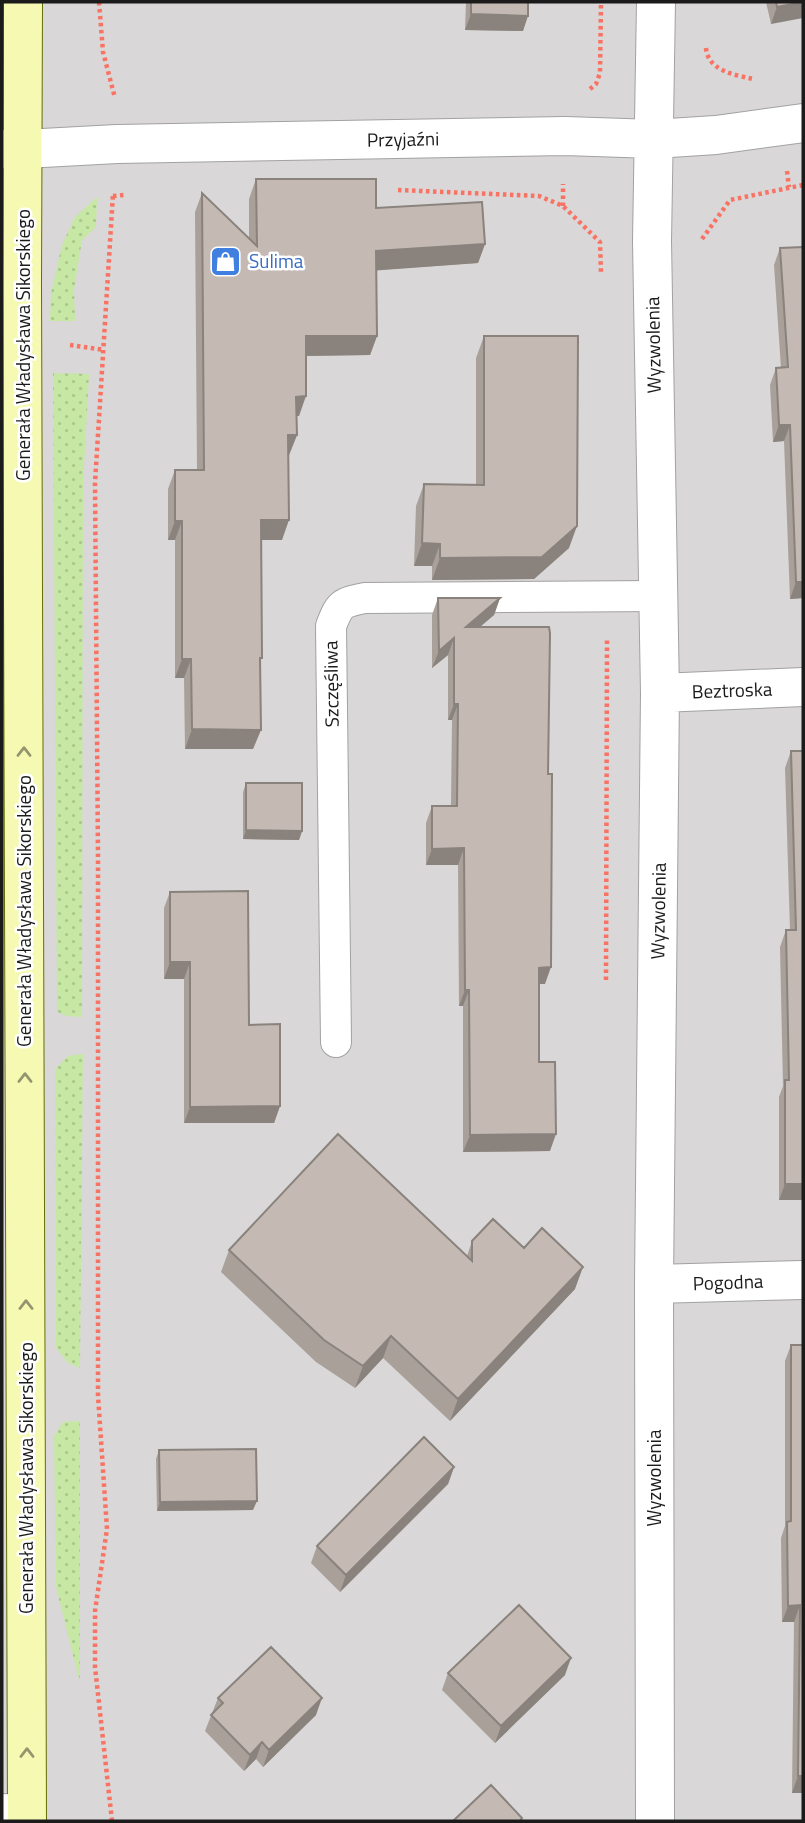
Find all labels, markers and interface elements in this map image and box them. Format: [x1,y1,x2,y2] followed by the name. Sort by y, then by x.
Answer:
[367,123,439,154] street label: Przyjaźni
[8,209,37,481] street label: Generała Władysława Sikorskiego
[209,244,243,278] shop icon: Sulima
[249,246,304,275] place label: Sulima
[637,296,668,394] street label: Wyzwolenia
[315,640,346,728] street label: Szczęśliwa
[691,674,773,705] street label: Beztroska
[16,746,32,757] one-way arrow
[9,775,38,1047] street label: Generała Władysława Sikorskiego
[642,862,673,960] street label: Wyzwolenia
[17,1072,33,1082] one-way arrow
[692,1266,764,1297] street label: Pogodna
[18,1299,34,1310] one-way arrow
[11,1342,40,1614] street label: Generała Władysława Sikorskiego
[639,1429,668,1526] street label: Wyzwolenia
[20,1747,35,1758] one-way arrow

